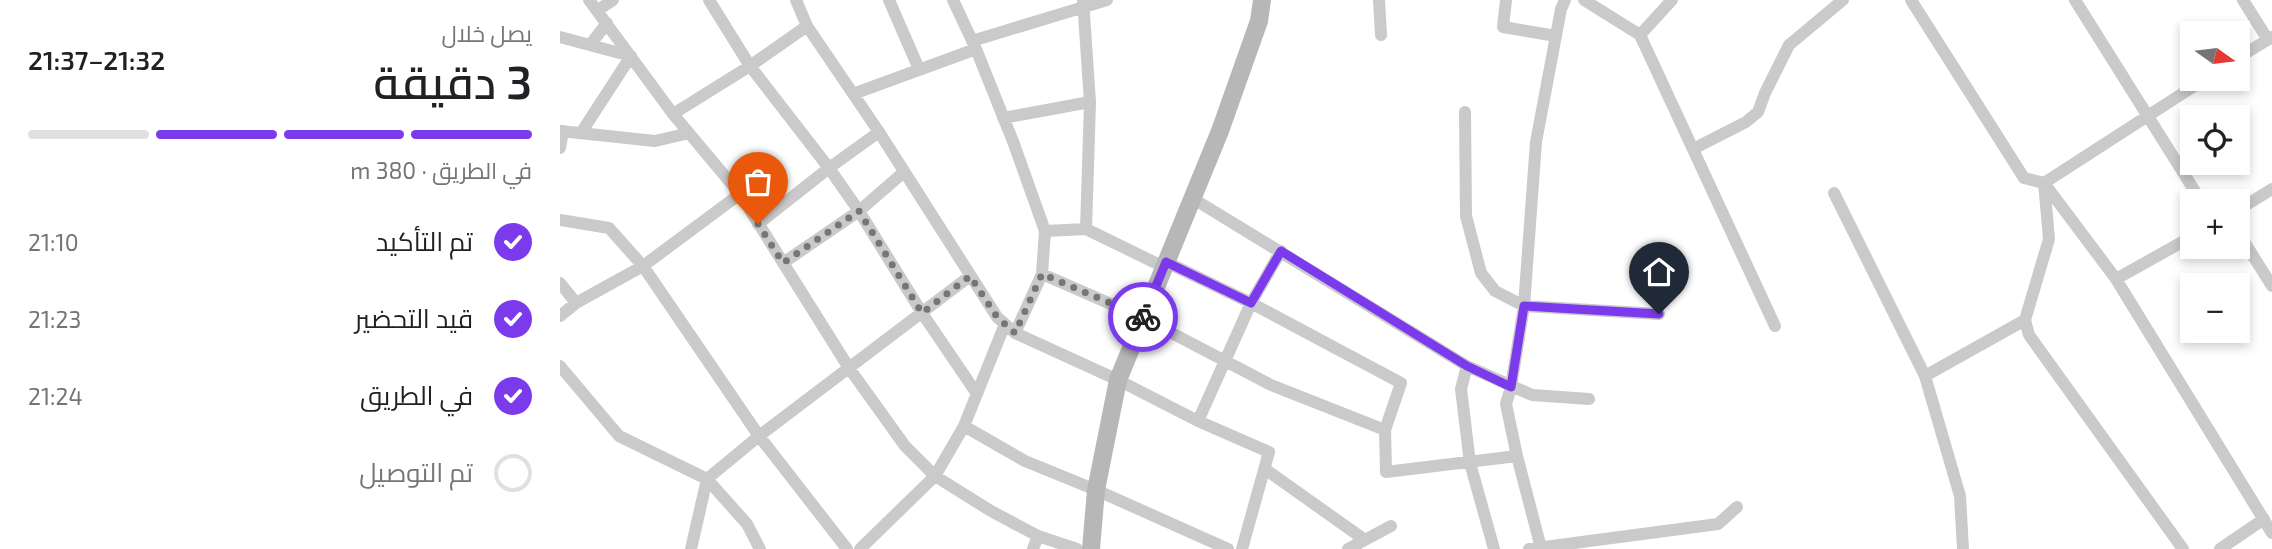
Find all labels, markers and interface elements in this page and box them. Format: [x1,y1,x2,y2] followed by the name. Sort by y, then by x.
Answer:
[442,19,532,47] text: يصل خلال
[2180,21,2250,91] north arrow
[2180,21,2250,343] map controls
[28,44,165,75] text: 21:32–21:37
[374,53,532,108] text: 3 دقيقة
[2180,105,2250,175] button: locate
[728,152,788,224] pin
[350,156,532,184] text: في الطريق · 380 m
[739,163,777,201] icon: bag
[2180,189,2250,259] button: +
[494,223,532,261] icon: check
[376,225,473,256] text: تم التأكيد
[28,228,79,256] text: 21:10
[1629,242,1689,314] pin
[1640,253,1678,291] icon: home
[2180,273,2250,343] button: −
[1108,282,1178,352] courier
[1124,298,1162,336] icon: bike
[494,300,532,338] icon: check
[355,302,473,333] text: قيد التحضير
[28,305,81,333] text: 21:23
[494,377,532,415] icon: check
[360,379,473,410] text: في الطريق
[28,382,83,410] text: 21:24
[359,456,473,487] text: تم التوصيل

